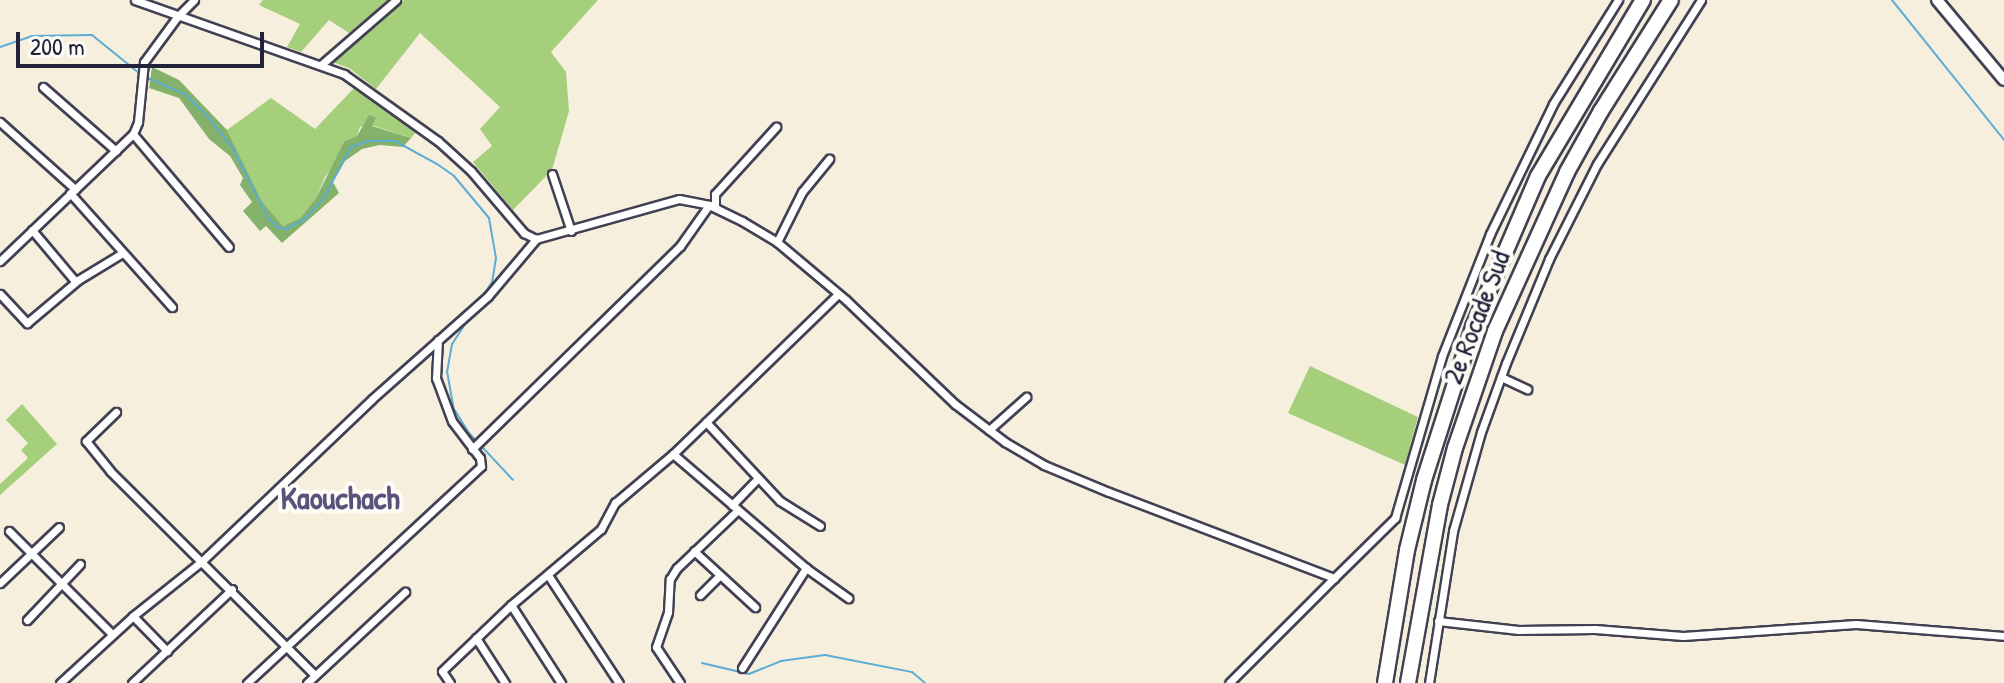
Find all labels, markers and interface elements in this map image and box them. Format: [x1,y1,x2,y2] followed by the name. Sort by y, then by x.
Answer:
[20,16,268,66] scale bar
[30,30,85,62] text: 200 m
[1435,246,1517,388] street label: 2e Rocade Sud
[280,479,400,517] district label: Kaouchach

